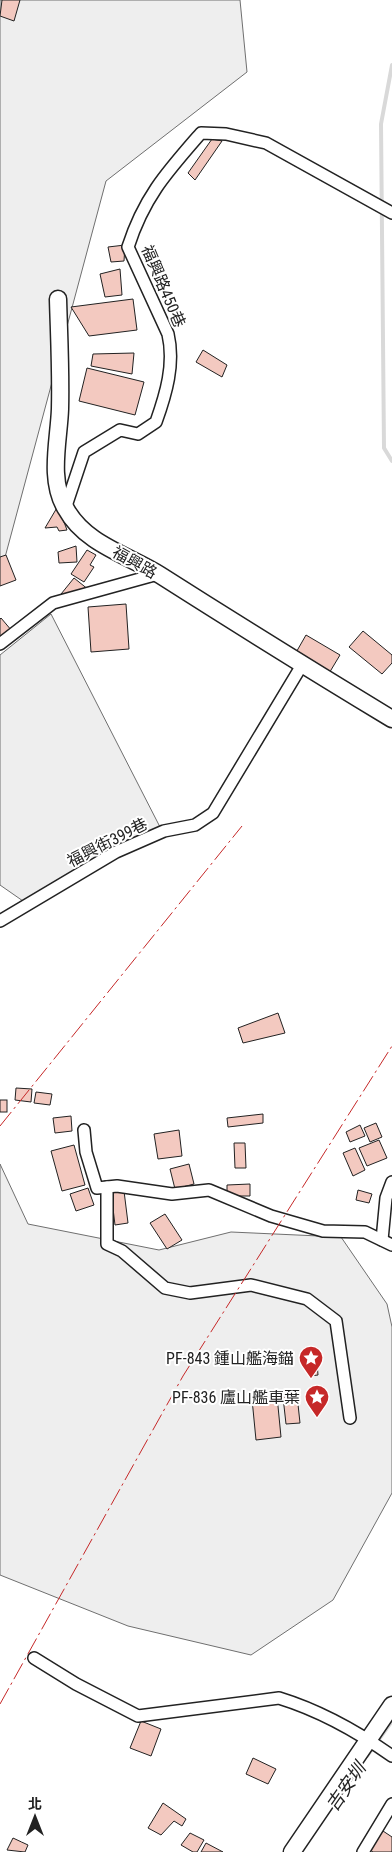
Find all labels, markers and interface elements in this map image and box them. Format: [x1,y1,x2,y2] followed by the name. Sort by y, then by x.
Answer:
[138,242,189,330] street label: 福興路450巷
[109,542,160,582] street label: 福興路
[64,814,151,871] street label: 福興街399巷
[298,1345,324,1379] place icon: PF-843 鍾山艦海錨
[166,1349,294,1368] place label: PF-843 鍾山艦海錨
[304,1384,330,1418] place icon: PF-836 廬山艦車葉
[172,1388,300,1407] place label: PF-836 廬山艦車葉
[322,1756,371,1815] water label: 吉安圳
[10,1792,60,1842] north arrow
[28,1796,42,1812] text: 北

